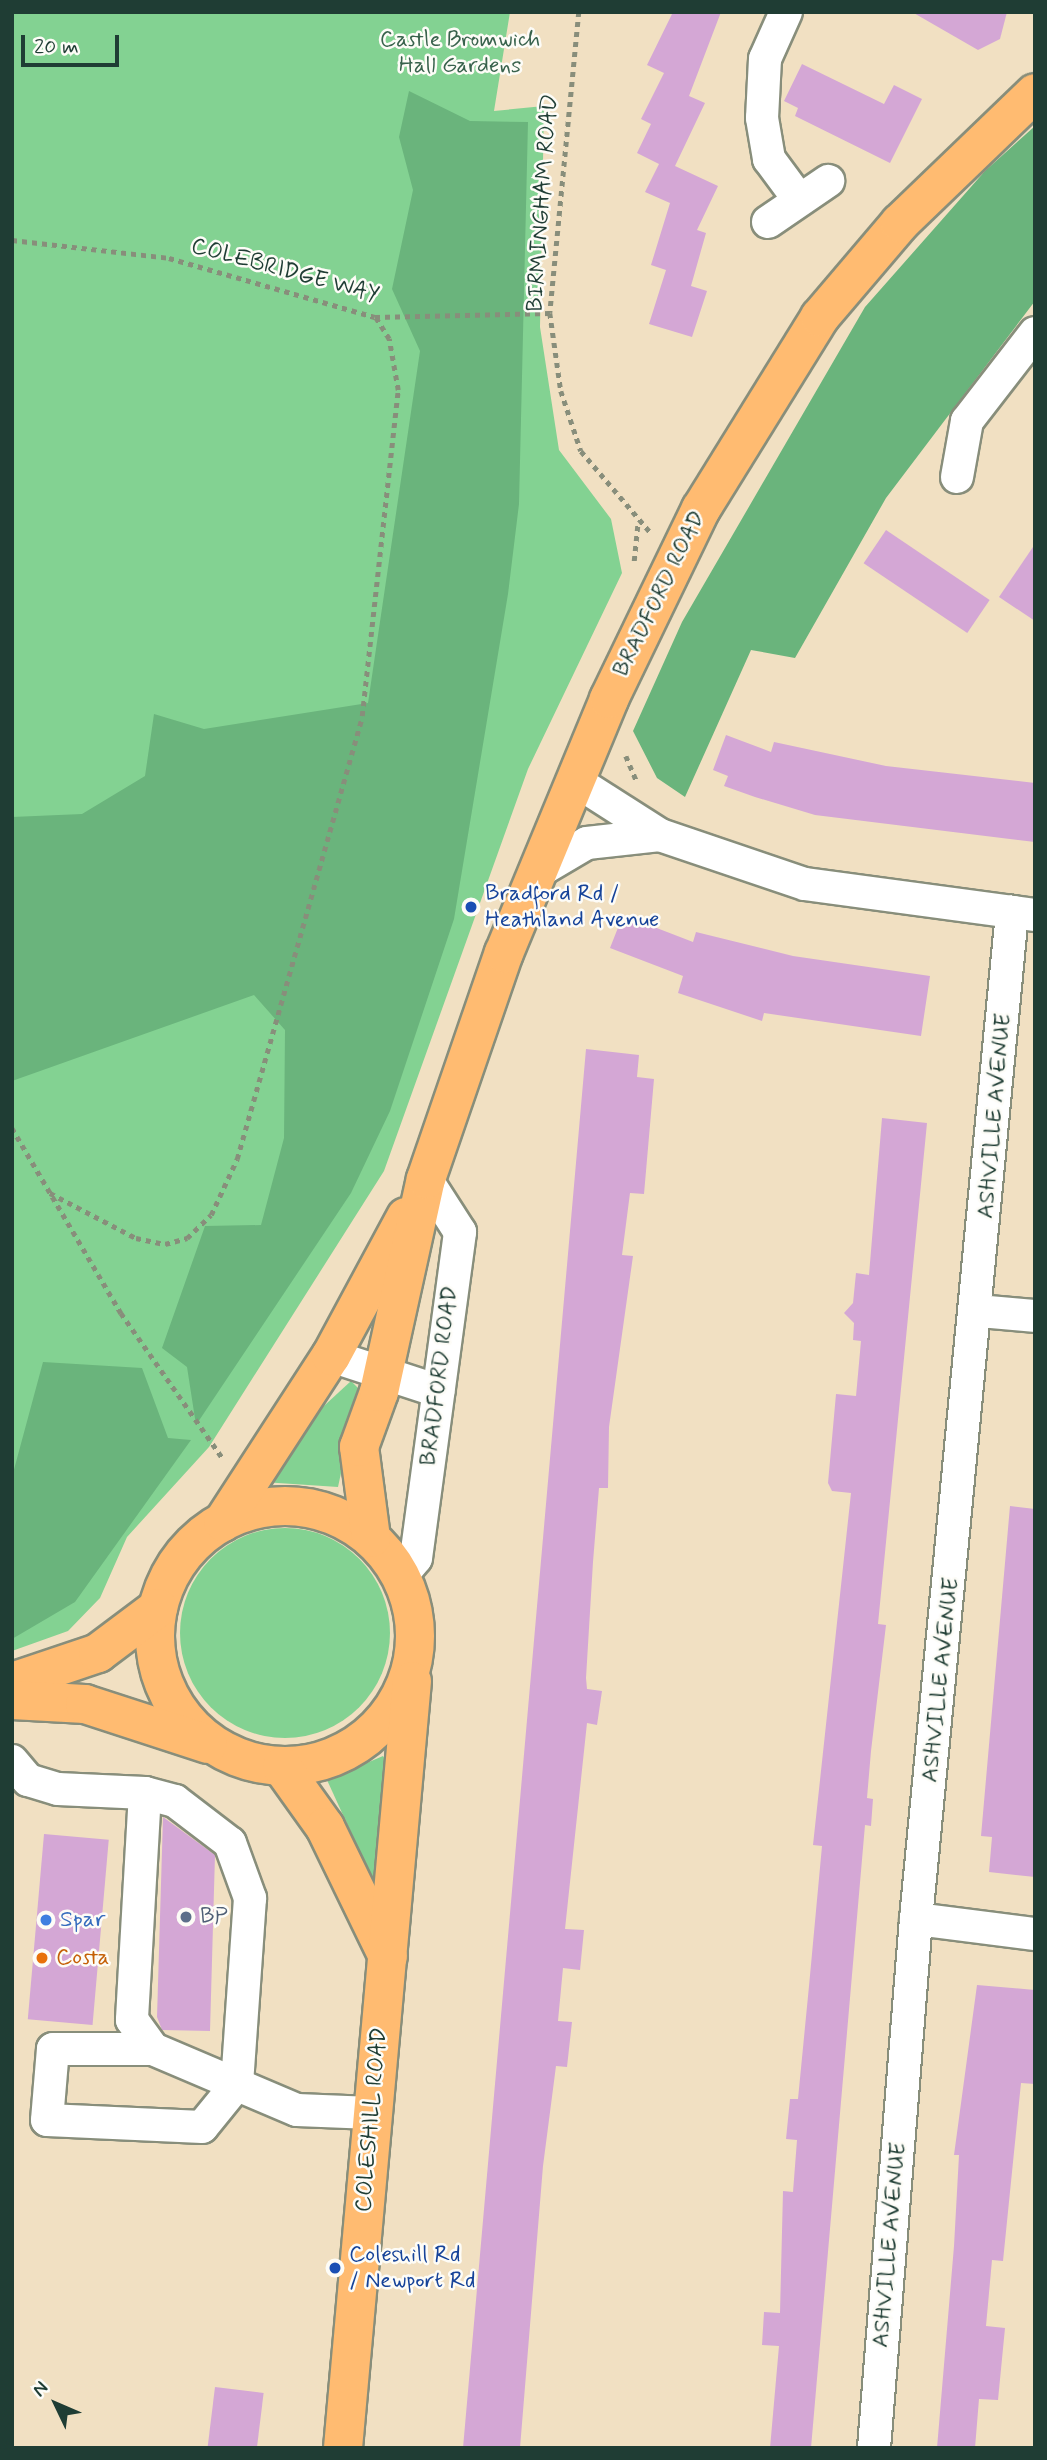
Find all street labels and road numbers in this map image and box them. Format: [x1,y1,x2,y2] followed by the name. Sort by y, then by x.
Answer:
[522,94,564,312] street label: BIRMINGHAM ROAD
[188,233,382,309] street label: COLEBRIDGE WAY
[608,507,712,681] street label: BRADFORD ROAD
[972,1012,1018,1220] street label: ASHVILLE AVENUE
[415,1285,465,1467] street label: BRADFORD ROAD
[917,1576,965,1784] street label: ASHVILLE AVENUE
[350,2026,394,2214] street label: COLESHILL ROAD
[867,2141,913,2349] street label: ASHVILLE AVENUE

